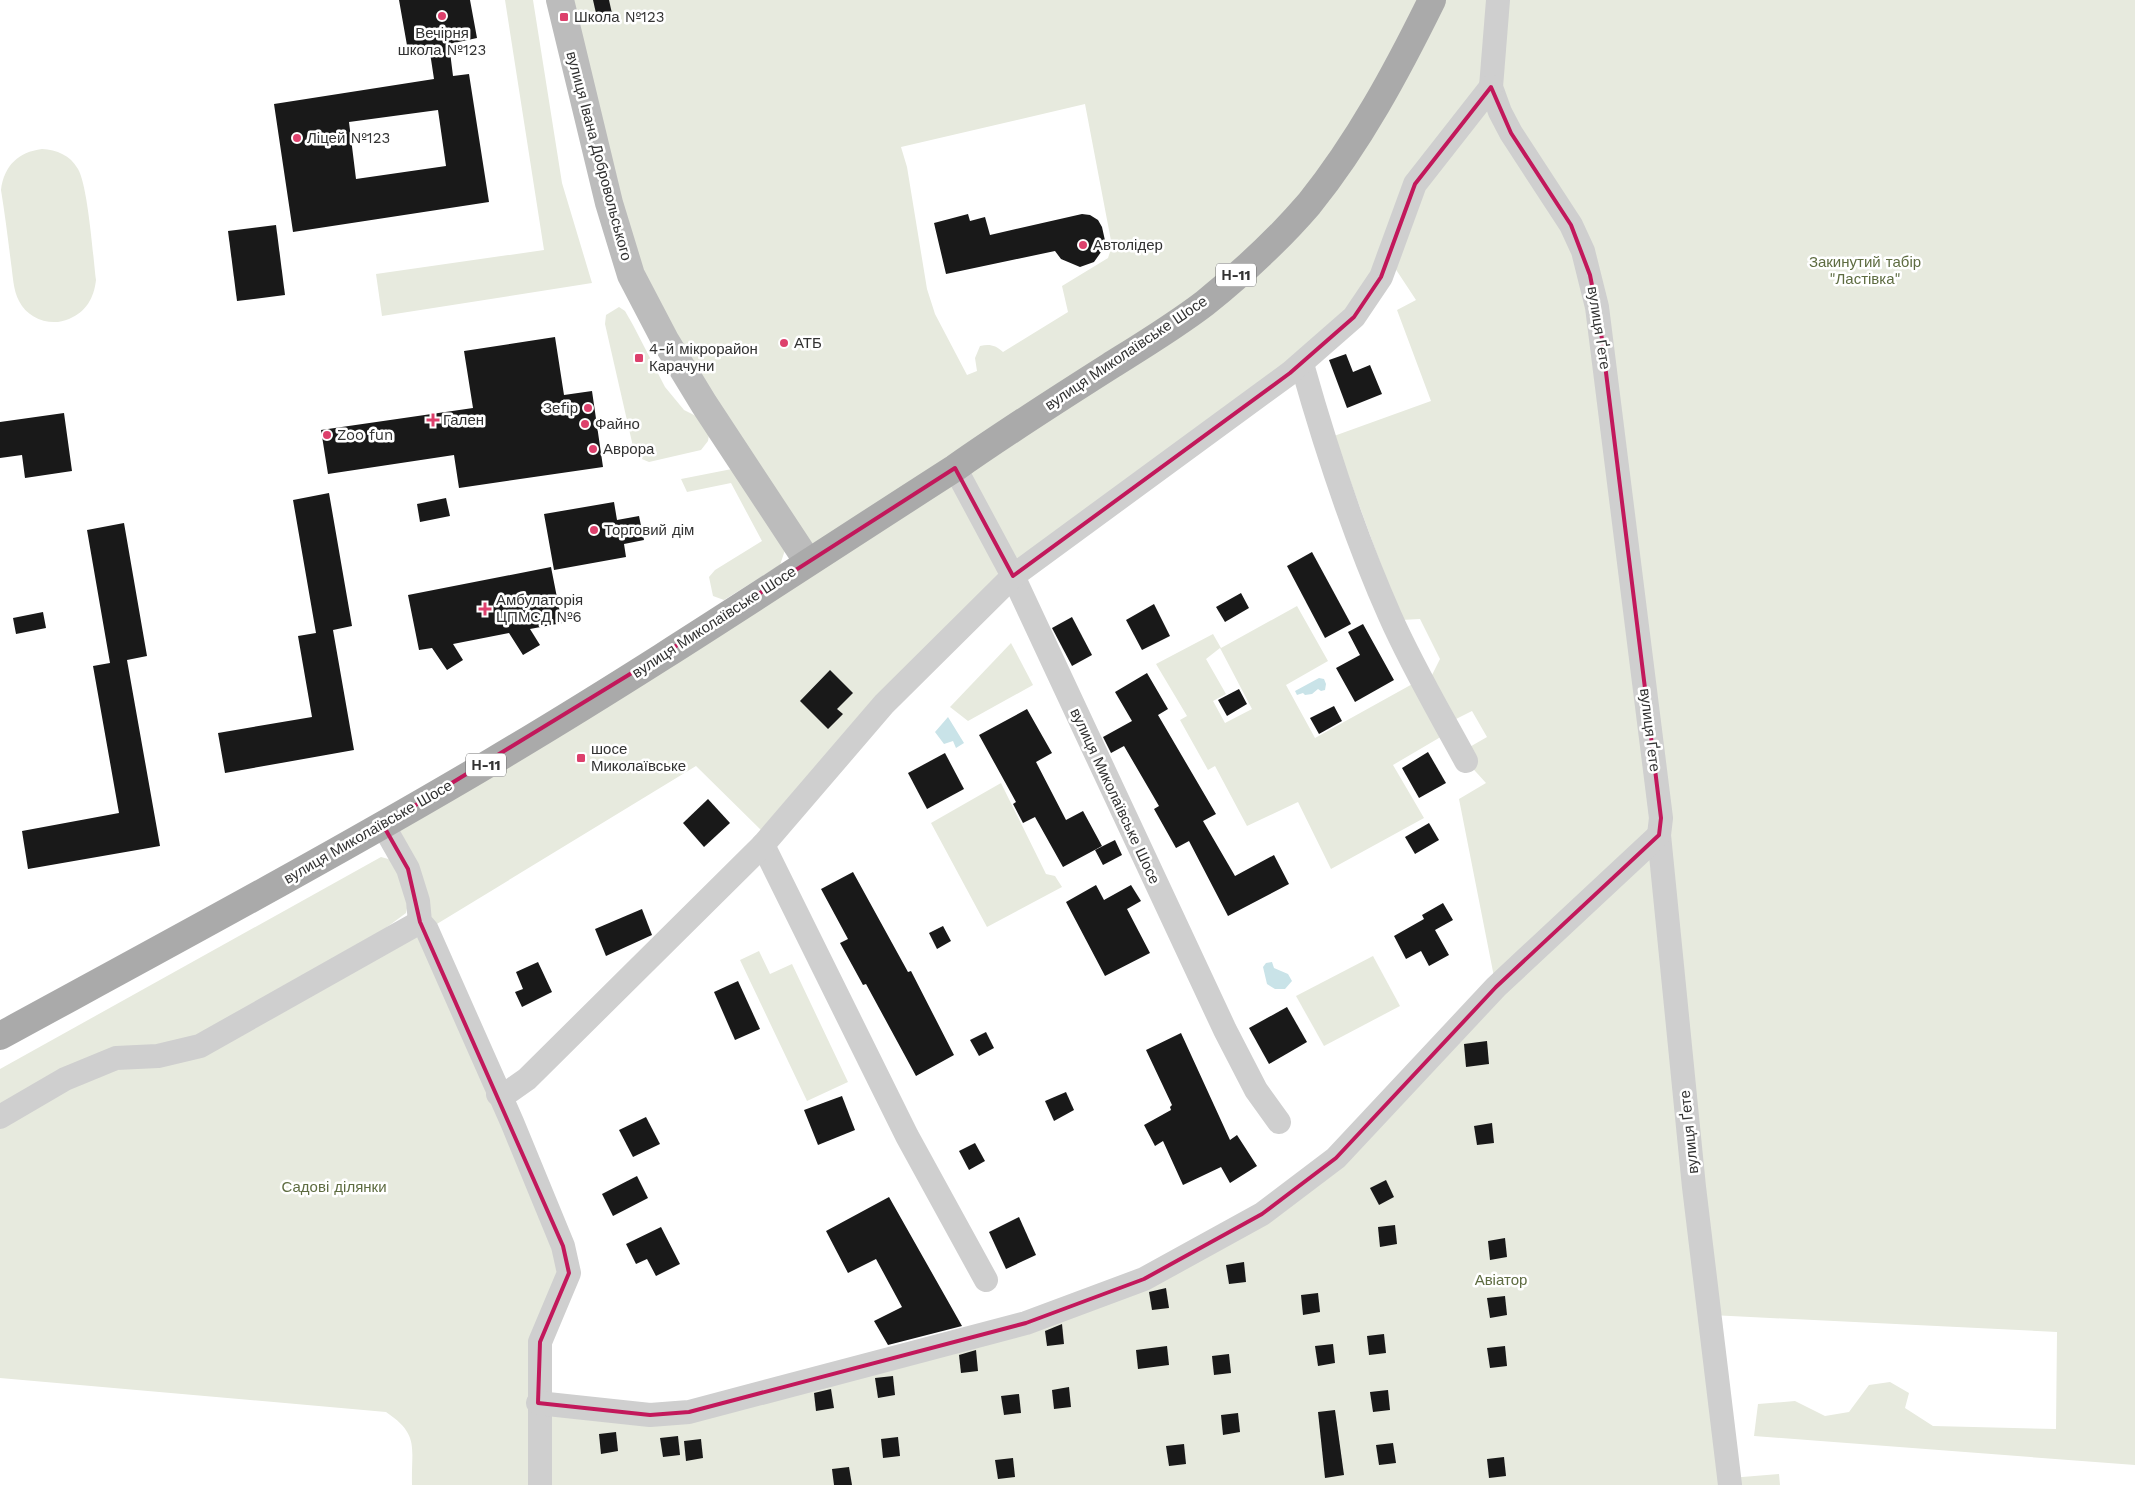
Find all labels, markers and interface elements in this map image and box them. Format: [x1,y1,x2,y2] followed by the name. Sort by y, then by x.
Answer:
[574,8,664,26] place label: Школа №123
[436,10,448,22] marker: Вечірня школа №123
[558,11,570,23] marker: Школа №123
[398,24,486,59] place label: Вечірня школа №123
[562,49,636,263] street label: вулиця Івана Добровольського
[307,129,390,147] place label: Ліцей №123
[291,132,303,144] marker: Ліцей №123
[1093,236,1163,254] place label: Автолідер
[1077,239,1089,251] marker: Автолідер
[1809,253,1921,288] park label: Закинутий табір "Ластівка"
[1216,264,1256,286] road number: Н-11
[1584,285,1614,371] street label: вулиця Ґете
[1041,292,1211,414] street label: вулиця Миколаївське Шосе
[794,334,822,352] place label: АТБ
[778,337,790,349] marker: АТБ
[649,340,758,375] place label: 4-й мікрорайон Карачуни
[633,352,645,364] marker: 4-й мікрорайон Карачуни
[543,399,578,417] place label: Зеfір
[582,402,594,414] marker: Зеfір
[443,411,484,429] place label: Гален
[427,414,439,426] marker: Гален
[595,415,640,433] place label: Файно
[579,418,591,430] marker: Файно
[337,426,393,444] place label: Zoo fun
[321,429,333,441] marker: Zoo fun
[603,440,655,458] place label: Аврора
[587,443,599,455] marker: Аврора
[604,521,694,539] place label: Торговий дім
[588,524,600,536] marker: Торговий дім
[629,562,799,682] street label: вулиця Миколаївське Шосе
[496,591,583,626] place label: Амбулаторія ЦПМСД №6
[478,602,492,616] marker: Амбулаторія ЦПМСД №6
[1636,687,1664,773] street label: вулиця Ґете
[1066,705,1164,887] street label: вулиця Миколаївське Шосе
[591,740,686,775] place label: шосе Миколаївське
[575,752,587,764] marker: шосе Миколаївське
[466,754,506,776] road number: Н-11
[280,776,456,888] street label: вулиця Миколаївське Шосе
[1676,1089,1702,1175] street label: вулиця Ґете
[281,1178,387,1196] park label: Садові ділянки
[1475,1271,1527,1289] park label: Авіатор

